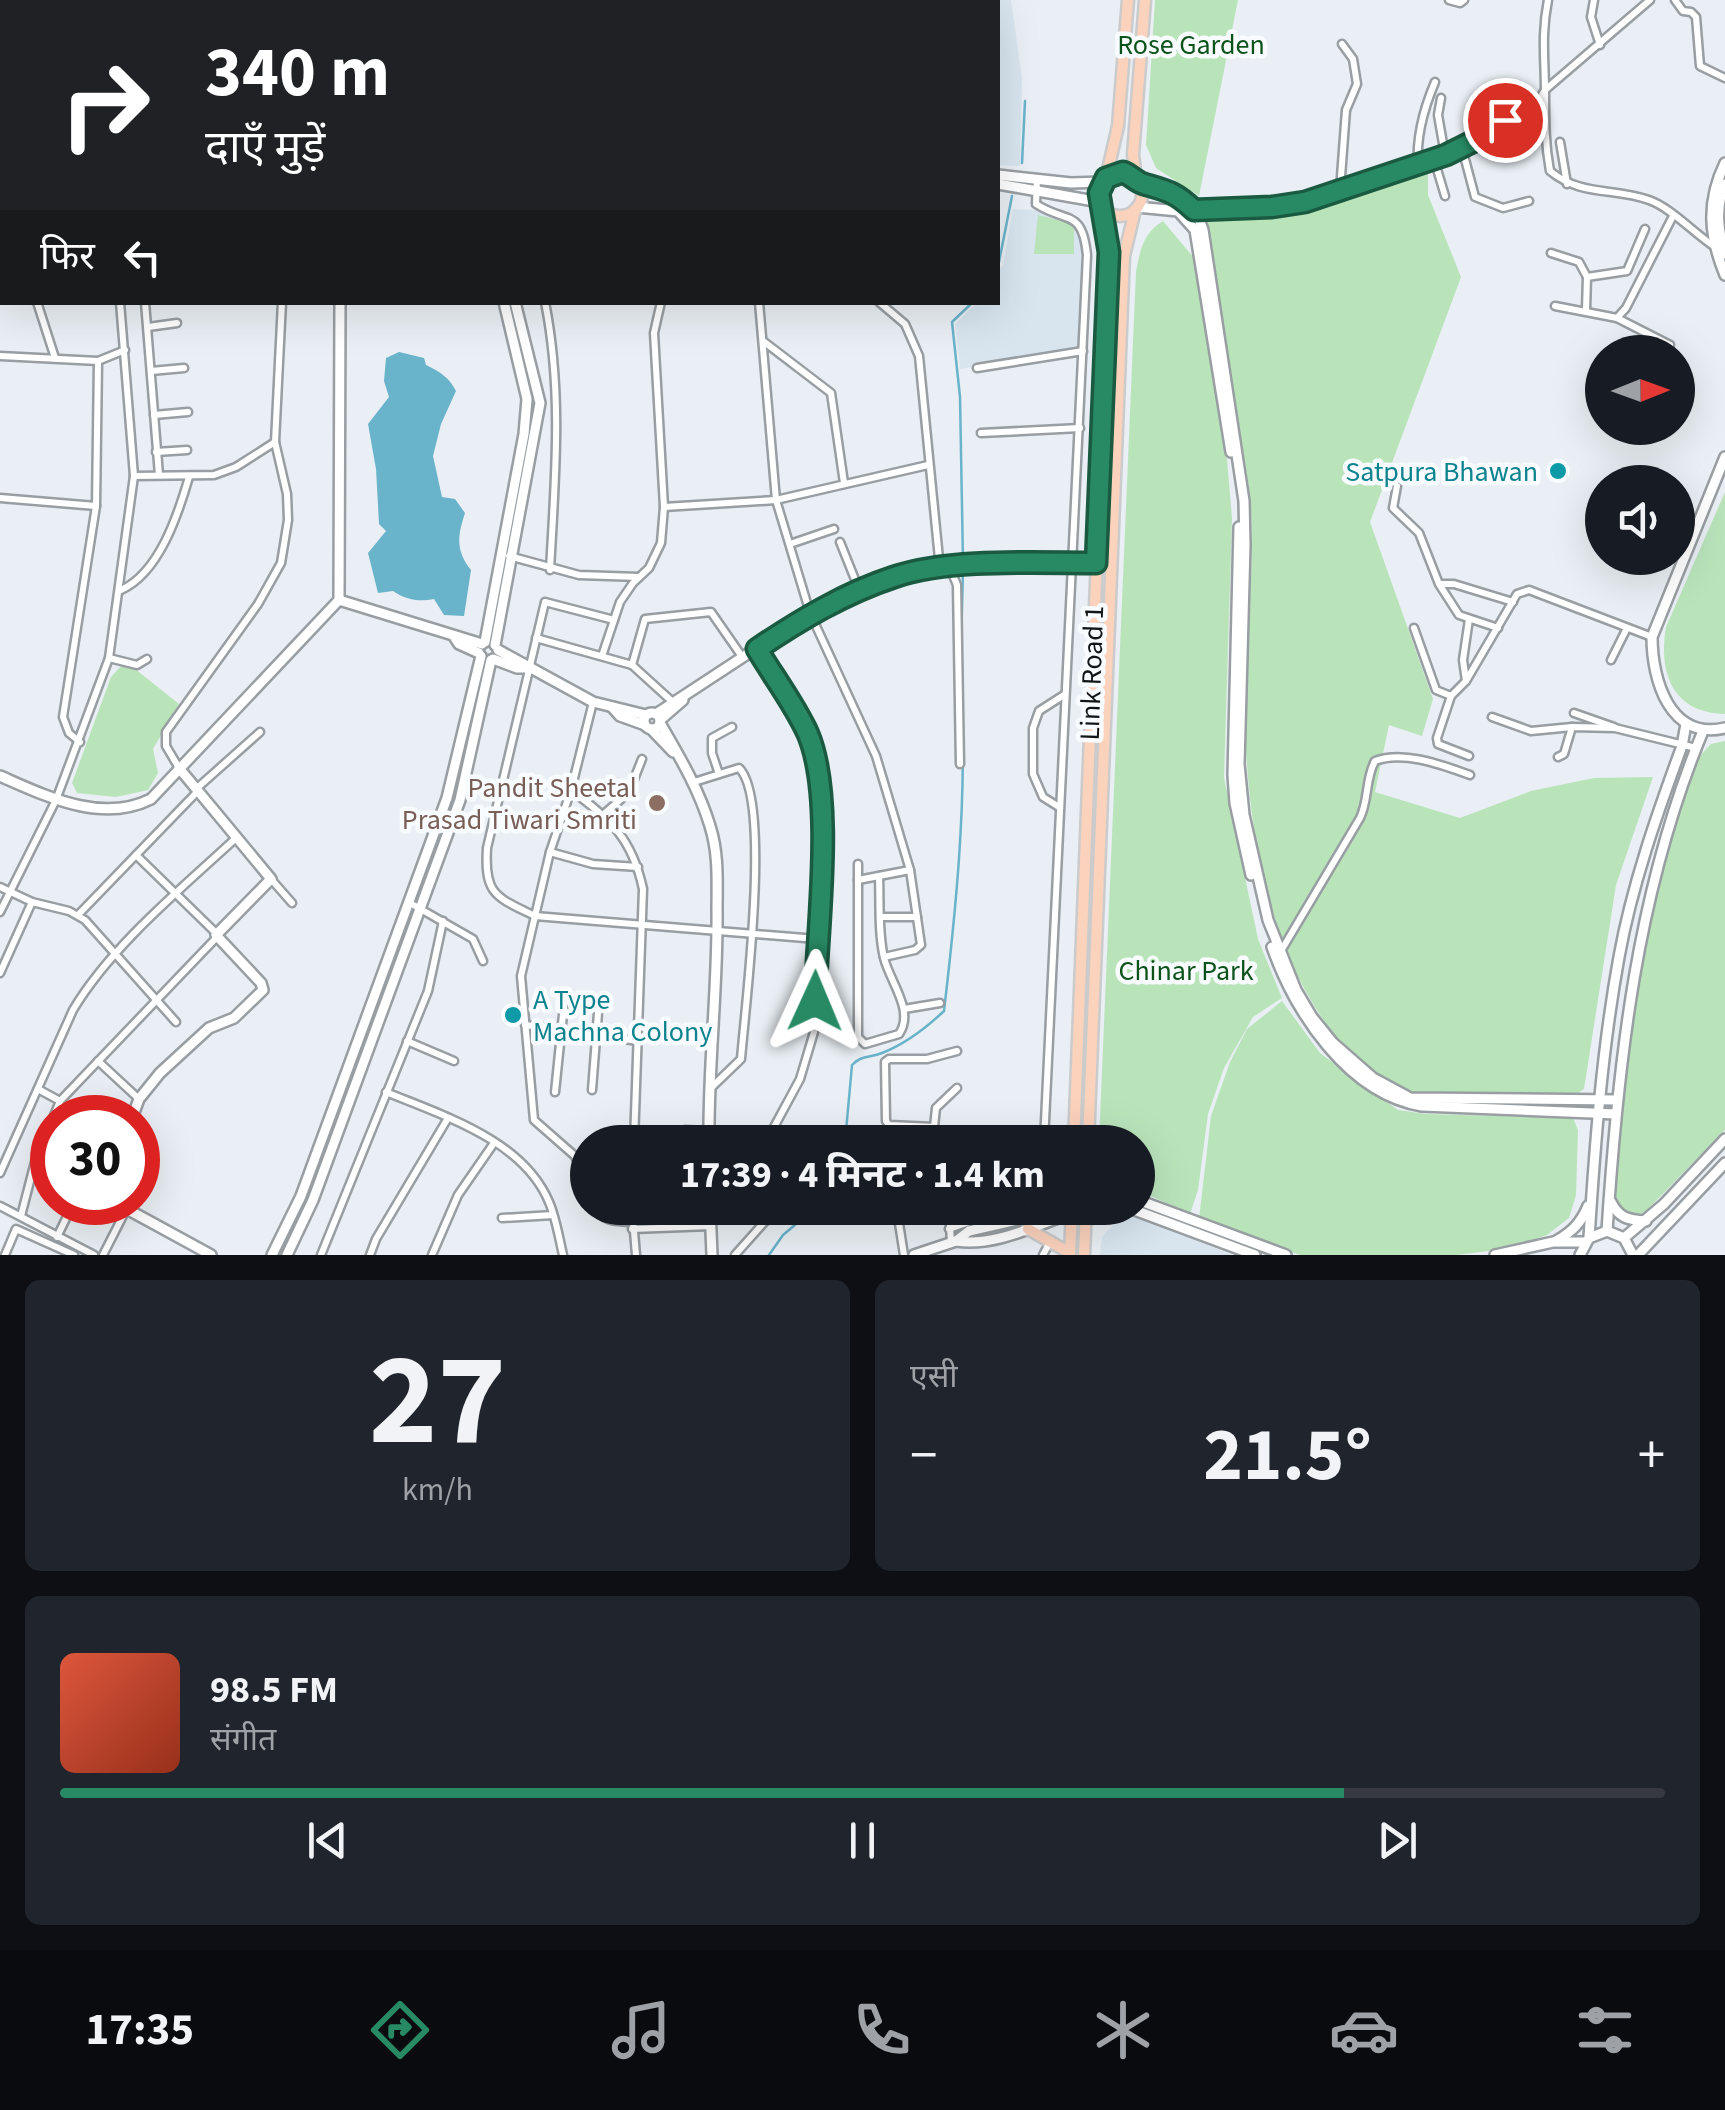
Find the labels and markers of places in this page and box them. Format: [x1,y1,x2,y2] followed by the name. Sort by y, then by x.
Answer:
[1463,78,1548,163] pin
[1345,452,1538,492] place label: Satpura Bhawan
[1547,460,1569,482] marker: Satpura Bhawan
[402,768,637,840] place label: Pandit Sheetal Prasad Tiwari Smriti
[646,792,668,814] marker: Pandit Sheetal Prasad Tiwari Smriti
[533,980,712,1052] place label: A Type Machna Colony
[502,1004,524,1026] marker: A Type Machna Colony

